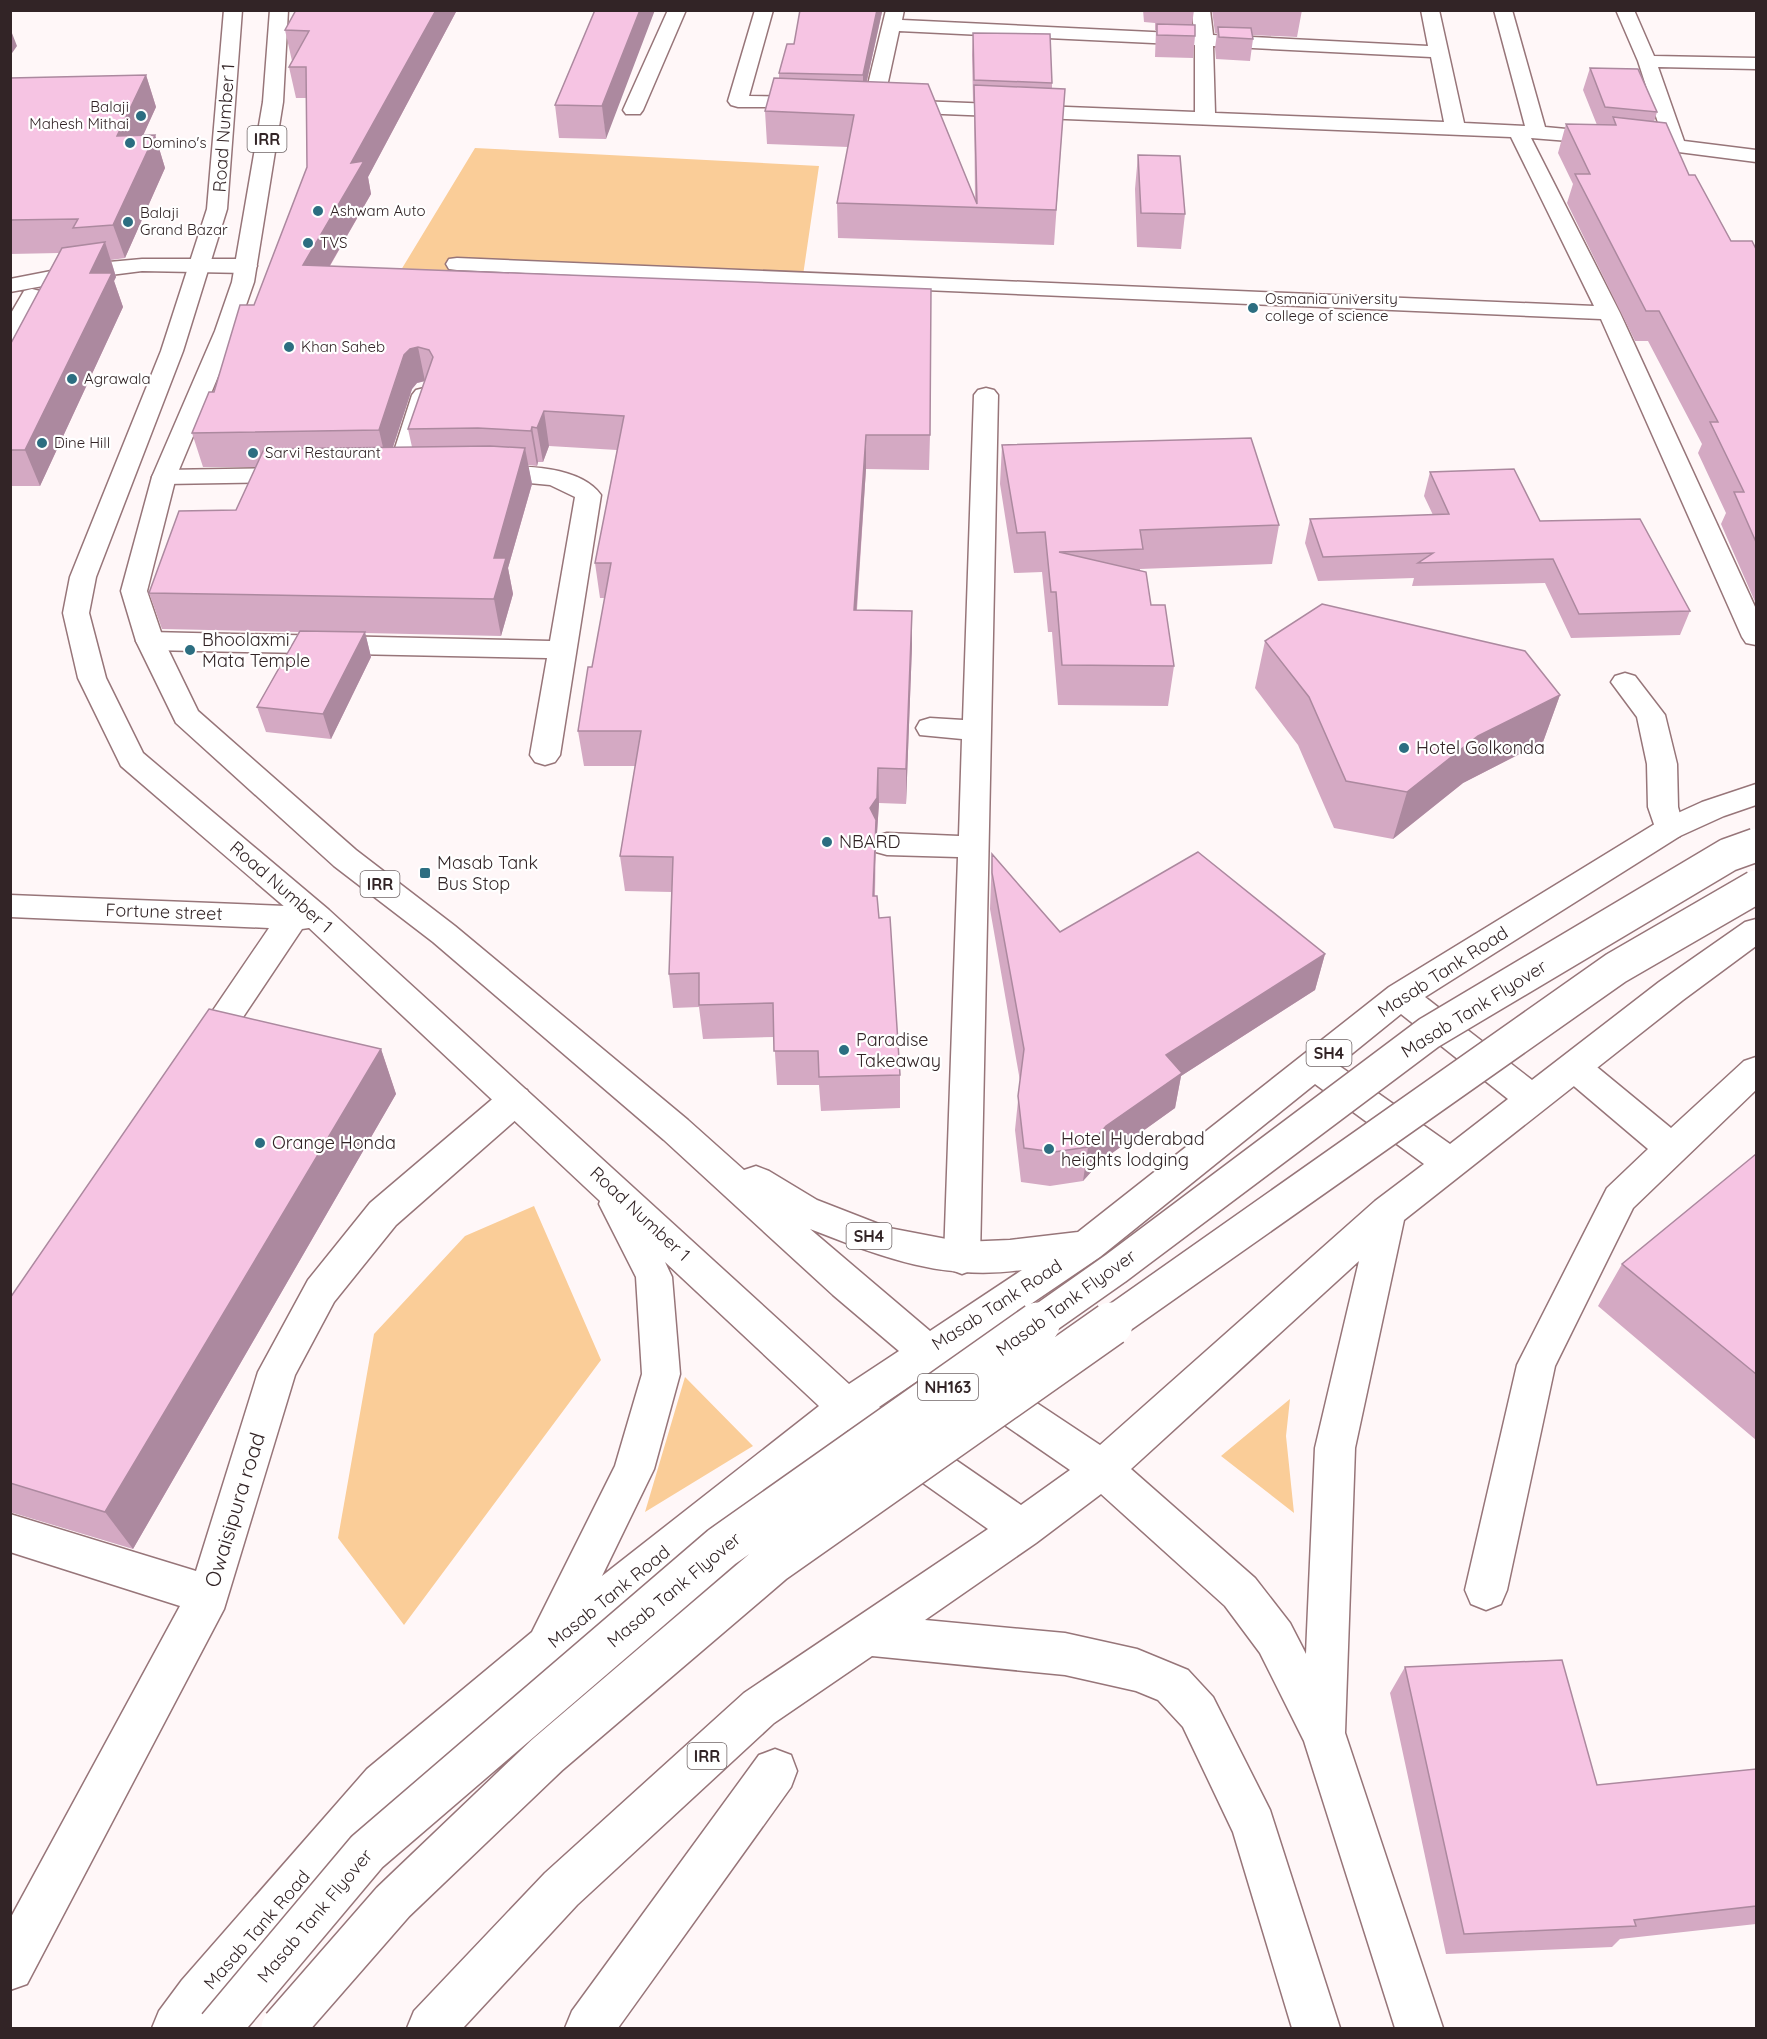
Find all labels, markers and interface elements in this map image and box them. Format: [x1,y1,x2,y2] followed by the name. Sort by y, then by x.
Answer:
[208,63,239,193] street label: Road Number 1
[29,97,129,133] place label: Balaji Mahesh Mithai
[134,109,148,123] marker: Balaji Mahesh Mithai
[248,126,286,152] road number: IRR
[142,133,207,152] place label: Domino's
[123,136,137,150] marker: Domino's
[330,201,426,220] place label: Ashwam Auto
[140,203,228,239] place label: Balaji Grand Bazar
[311,204,325,218] marker: Ashwam Auto
[121,215,135,229] marker: Balaji Grand Bazar
[320,233,347,252] place label: TVS
[301,236,315,250] marker: TVS
[1265,289,1398,325] place label: Osmania university college of science
[1246,301,1260,315] marker: Osmania university college of science
[301,337,385,356] place label: Khan Saheb
[282,340,296,354] marker: Khan Saheb
[84,369,151,388] place label: Agrawala
[65,372,79,386] marker: Agrawala
[54,433,110,452] place label: Dine Hill
[35,436,49,450] marker: Dine Hill
[265,443,381,462] place label: Sarvi Restaurant
[246,446,260,460] marker: Sarvi Restaurant
[202,628,310,672] place label: Bhoolaxmi Mata Temple
[183,643,197,657] marker: Bhoolaxmi Mata Temple
[1416,736,1545,759] place label: Hotel Golkonda
[1397,741,1411,755] marker: Hotel Golkonda
[839,830,901,853] place label: NBARD
[820,835,834,849] marker: NBARD
[225,836,338,938] street label: Road Number 1
[437,851,538,895] place label: Masab Tank Bus Stop
[418,866,432,880] marker: Masab Tank Bus Stop
[360,871,400,897] road number: IRR
[105,898,223,925] street label: Fortune street
[1373,921,1512,1022] street label: Masab Tank Road
[1397,954,1551,1063] street label: Masab Tank Flyover
[856,1028,941,1072] place label: Paradise Takeaway
[1306,1040,1352,1066] road number: SH4
[837,1043,851,1057] marker: Paradise Takeaway
[1061,1127,1205,1171] place label: Hotel Hyderabad heights lodging
[272,1131,396,1154] place label: Orange Honda
[253,1136,267,1150] marker: Orange Honda
[1042,1142,1056,1156] marker: Hotel Hyderabad heights lodging
[585,1161,695,1266] street label: Road Number 1
[846,1223,892,1249] road number: SH4
[991,1244,1140,1361] street label: Masab Tank Flyover
[927,1254,1066,1355] street label: Masab Tank Road
[918,1374,978,1400] road number: NH163
[198,1429,270,1590] street label: Owaisipura road
[602,1527,745,1652] street label: Masab Tank Flyover
[543,1540,674,1653] street label: Masab Tank Road
[688,1743,726,1769] road number: IRR
[252,1844,377,1987] street label: Masab Tank Flyover
[199,1865,315,1994] street label: Masab Tank Road

